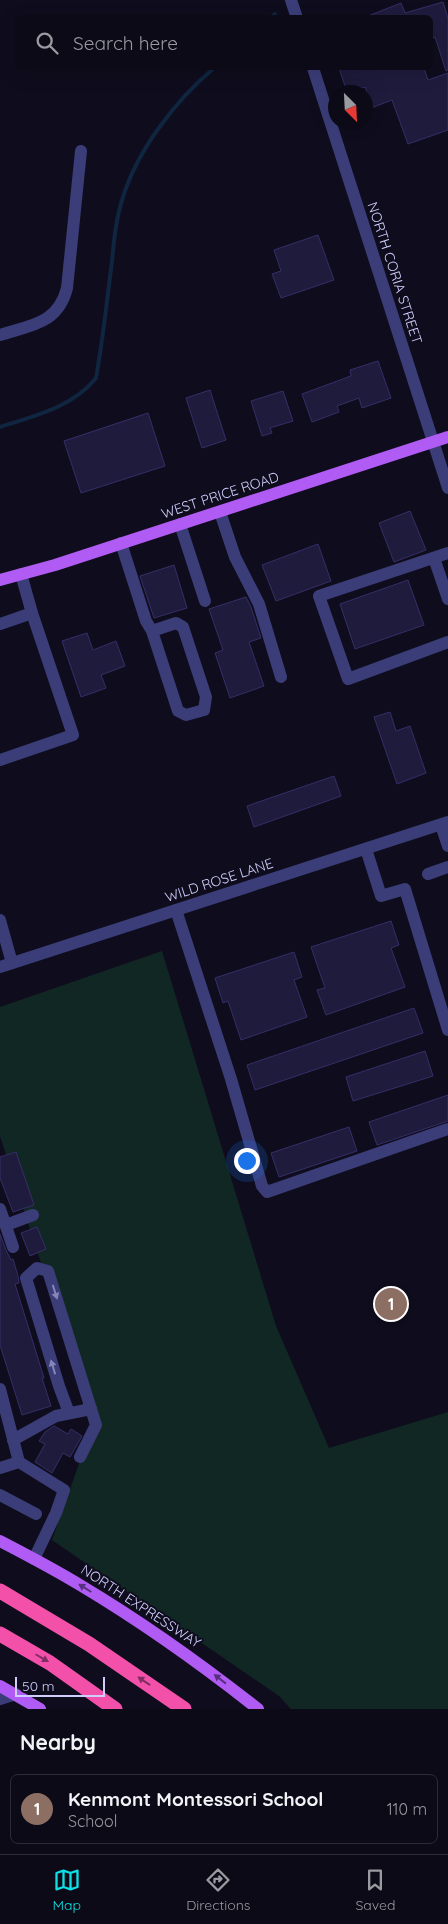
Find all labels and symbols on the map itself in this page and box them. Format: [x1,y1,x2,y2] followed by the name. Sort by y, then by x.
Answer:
[328,85,373,130] north arrow
[364,200,426,346] street label: NORTH CORIA STREET
[159,467,281,523] street label: WEST PRICE ROAD
[163,854,275,906] street label: WILD ROSE LANE
[234,1148,260,1174] your location
[52,1284,60,1299] one-way arrow
[375,1285,407,1323] pin: 1
[49,1360,56,1375] one-way arrow
[77,1560,205,1652] street label: NORTH EXPRESSWAY
[79,1583,92,1593] one-way arrow
[36,1654,49,1663] one-way arrow
[214,1673,227,1684] one-way arrow
[15,1674,105,1697] scale bar
[137,1676,151,1686] one-way arrow

